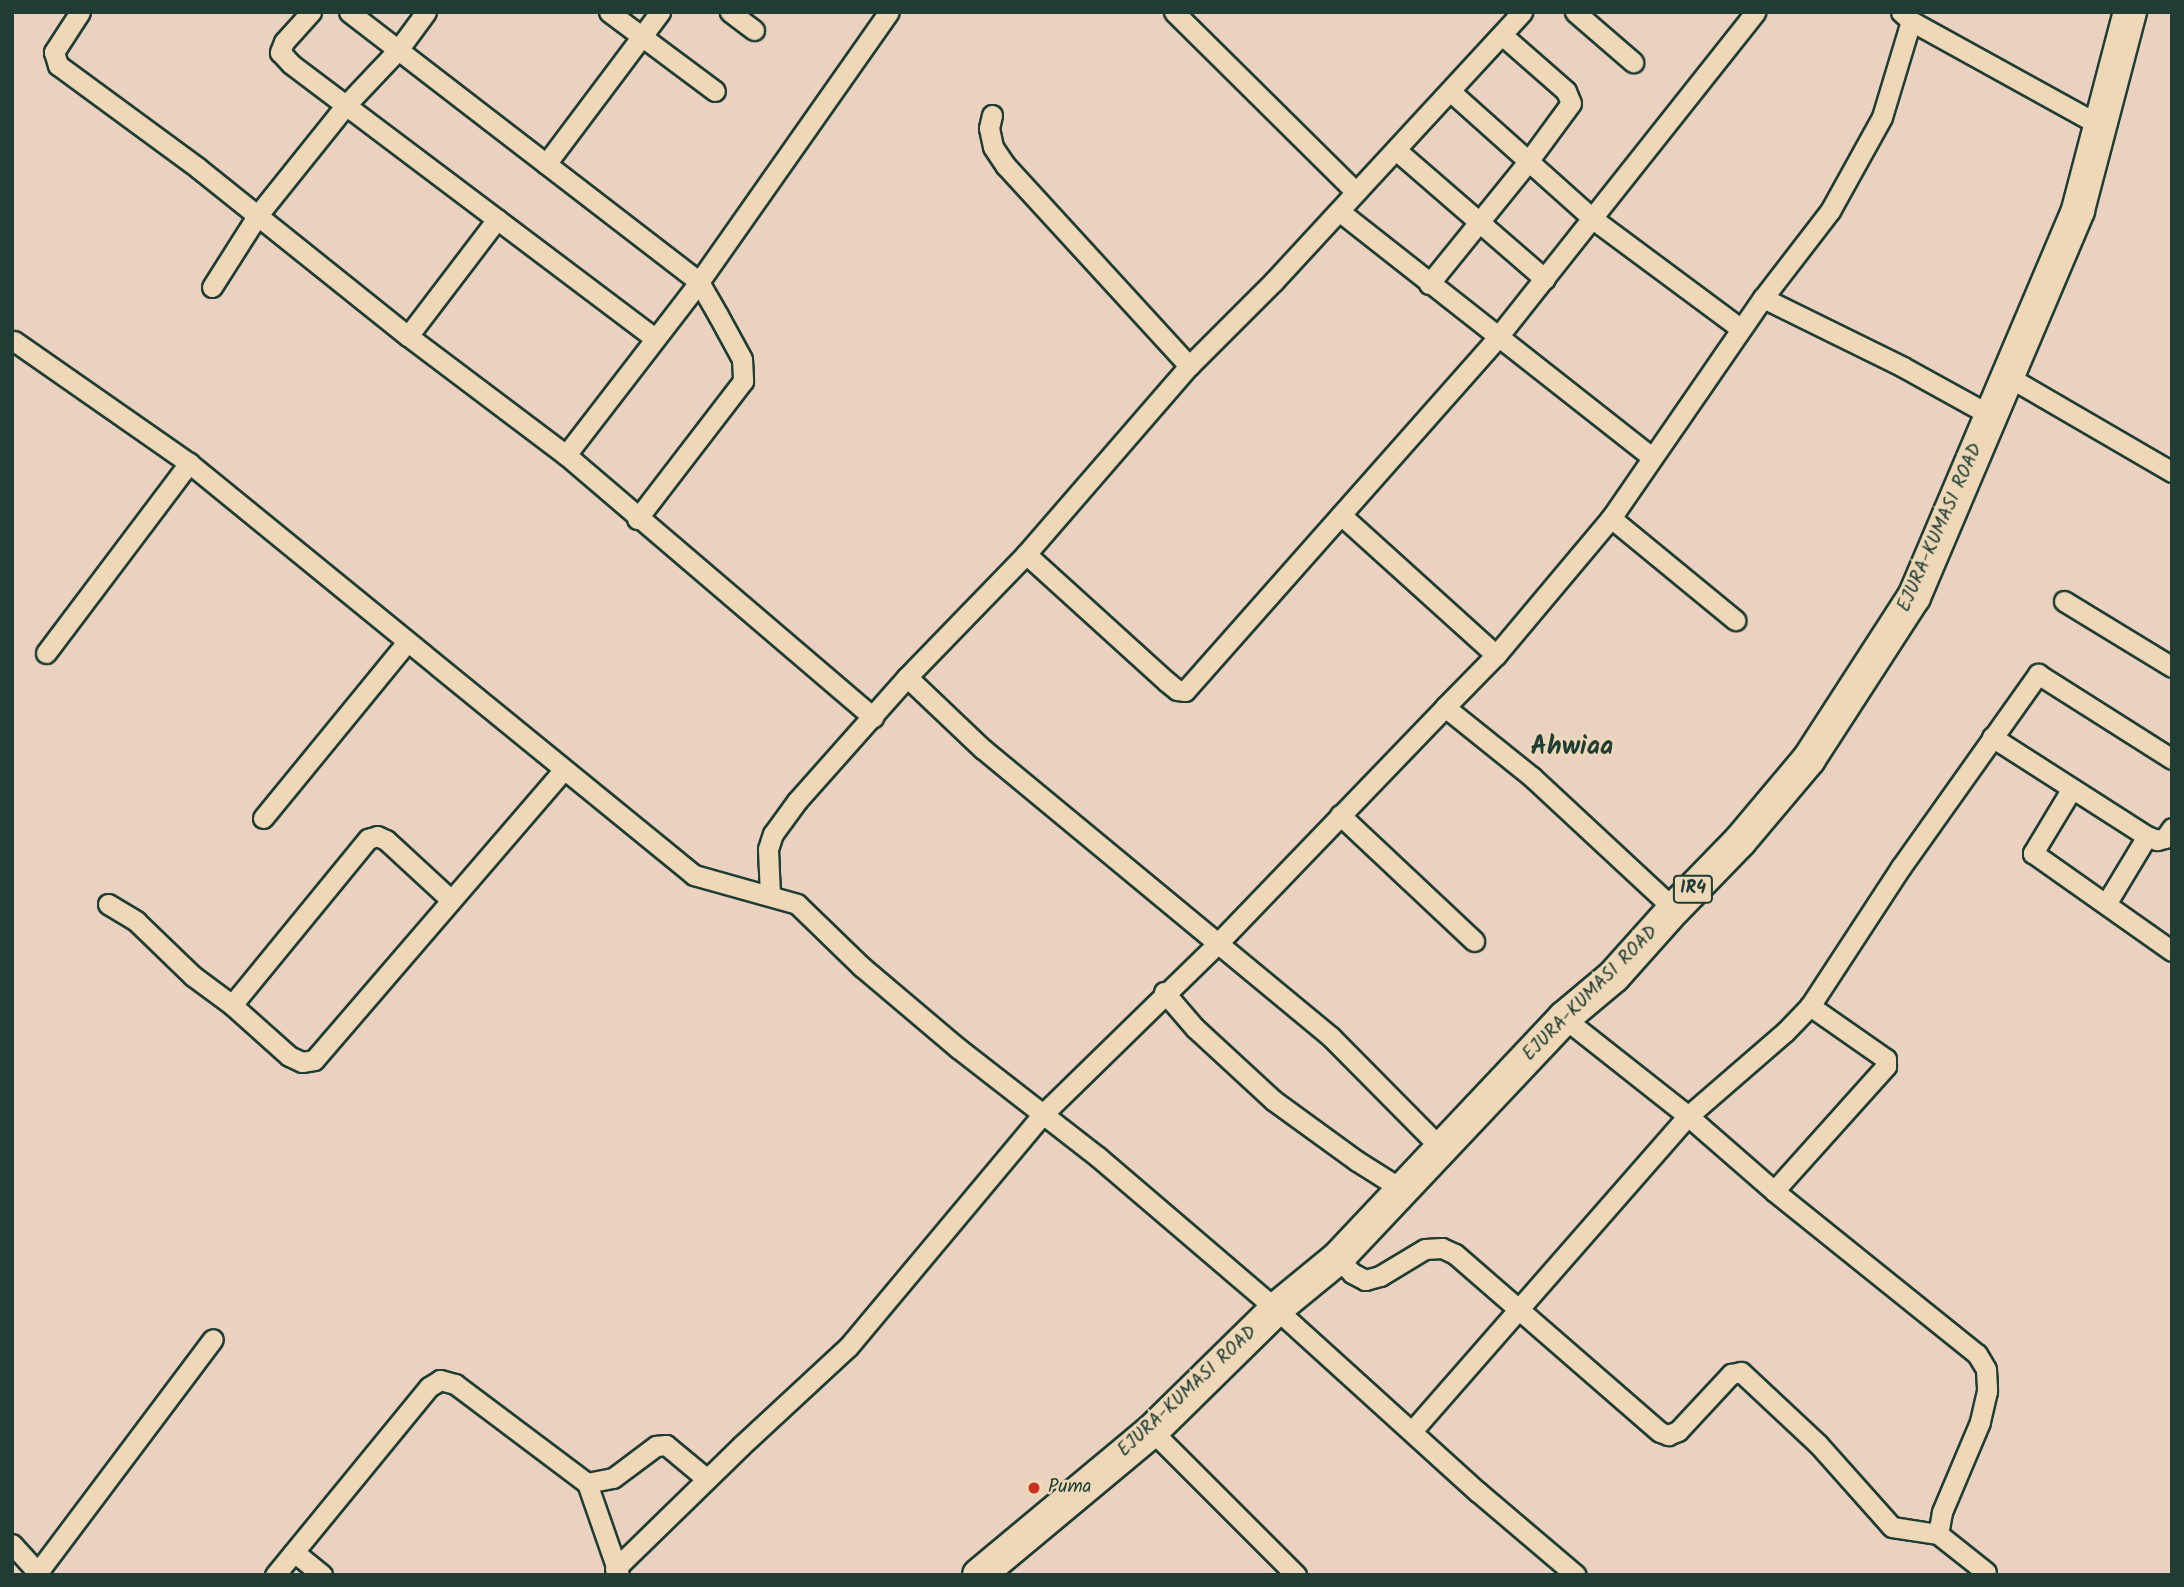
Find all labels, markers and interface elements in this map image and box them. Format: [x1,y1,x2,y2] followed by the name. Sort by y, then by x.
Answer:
[1894,440,1988,616] street label: EJURA-KUMASI ROAD
[1531,732,1613,764] district label: Ahwiaa
[1672,874,1714,904] road number: IR4
[1519,922,1663,1066] street label: EJURA-KUMASI ROAD
[1114,1322,1262,1462] street label: EJURA-KUMASI ROAD
[1048,1477,1091,1499] place label: Puma
[1026,1480,1042,1496] marker: Puma

